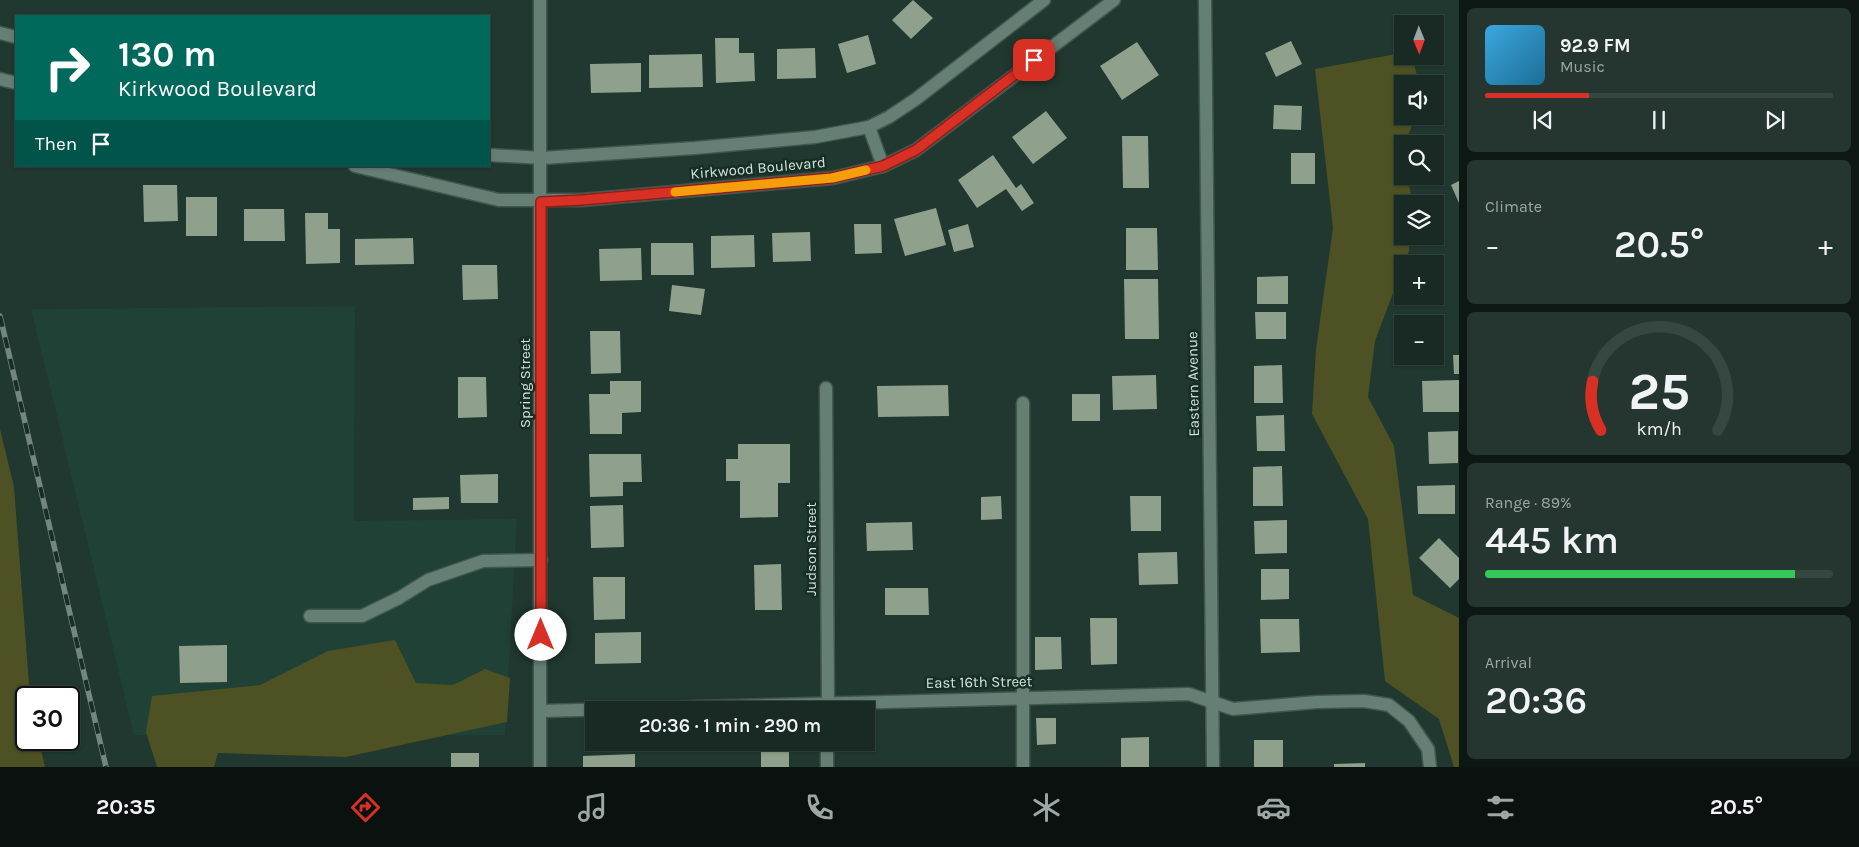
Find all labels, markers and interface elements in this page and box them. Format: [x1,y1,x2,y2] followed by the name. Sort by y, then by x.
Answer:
[1394,15,1444,65] north arrow
[1394,15,1444,365] map controls
[118,34,216,75] text: 130 m
[35,35,100,100] icon: right
[1560,35,1631,57] text: 92.9 FM
[1013,39,1055,81] pin
[1020,46,1048,74] icon: arrive
[1560,57,1605,76] text: Music
[1394,75,1444,125] button: sound
[118,76,317,102] text: Kirkwood Boulevard
[1529,106,1557,134] icon: previous
[1645,106,1673,134] icon: pause
[1761,106,1789,134] icon: next
[87,130,115,158] icon: arrive
[35,133,77,155] text: Then
[1394,135,1444,185] button: search
[690,153,826,183] street label: Kirkwood Boulevard
[1394,195,1444,245] button: layers
[1485,197,1542,216] text: Climate
[1614,222,1704,267] text: 20.5°
[1485,229,1500,262] text: −
[1818,229,1833,262] text: +
[1394,255,1444,305] button: +
[1394,315,1444,365] button: −
[1183,331,1203,437] street label: Eastern Avenue
[516,338,534,428] street label: Spring Street
[1628,361,1690,422] text: 25
[1636,419,1682,440] text: km/h
[1485,493,1572,512] text: Range · 89%
[802,502,820,596] street label: Judson Street
[1485,518,1619,563] text: 445 km
[514,608,566,660] position arrow
[1485,653,1532,672] text: Arrival
[925,672,1033,692] street label: East 16th Street
[1485,678,1587,723] text: 20:36
[15,686,80,751] speed limit sign: 30
[639,715,821,737] text: 20:36 · 1 min · 290 m
[348,790,383,825] icon: directions
[575,790,610,825] icon: music
[802,790,837,825] icon: phone
[1029,790,1064,825] icon: climate
[1256,790,1291,825] icon: car
[1483,790,1518,825] icon: filters
[96,794,156,820] text: 20:35
[1710,794,1763,820] text: 20.5°

